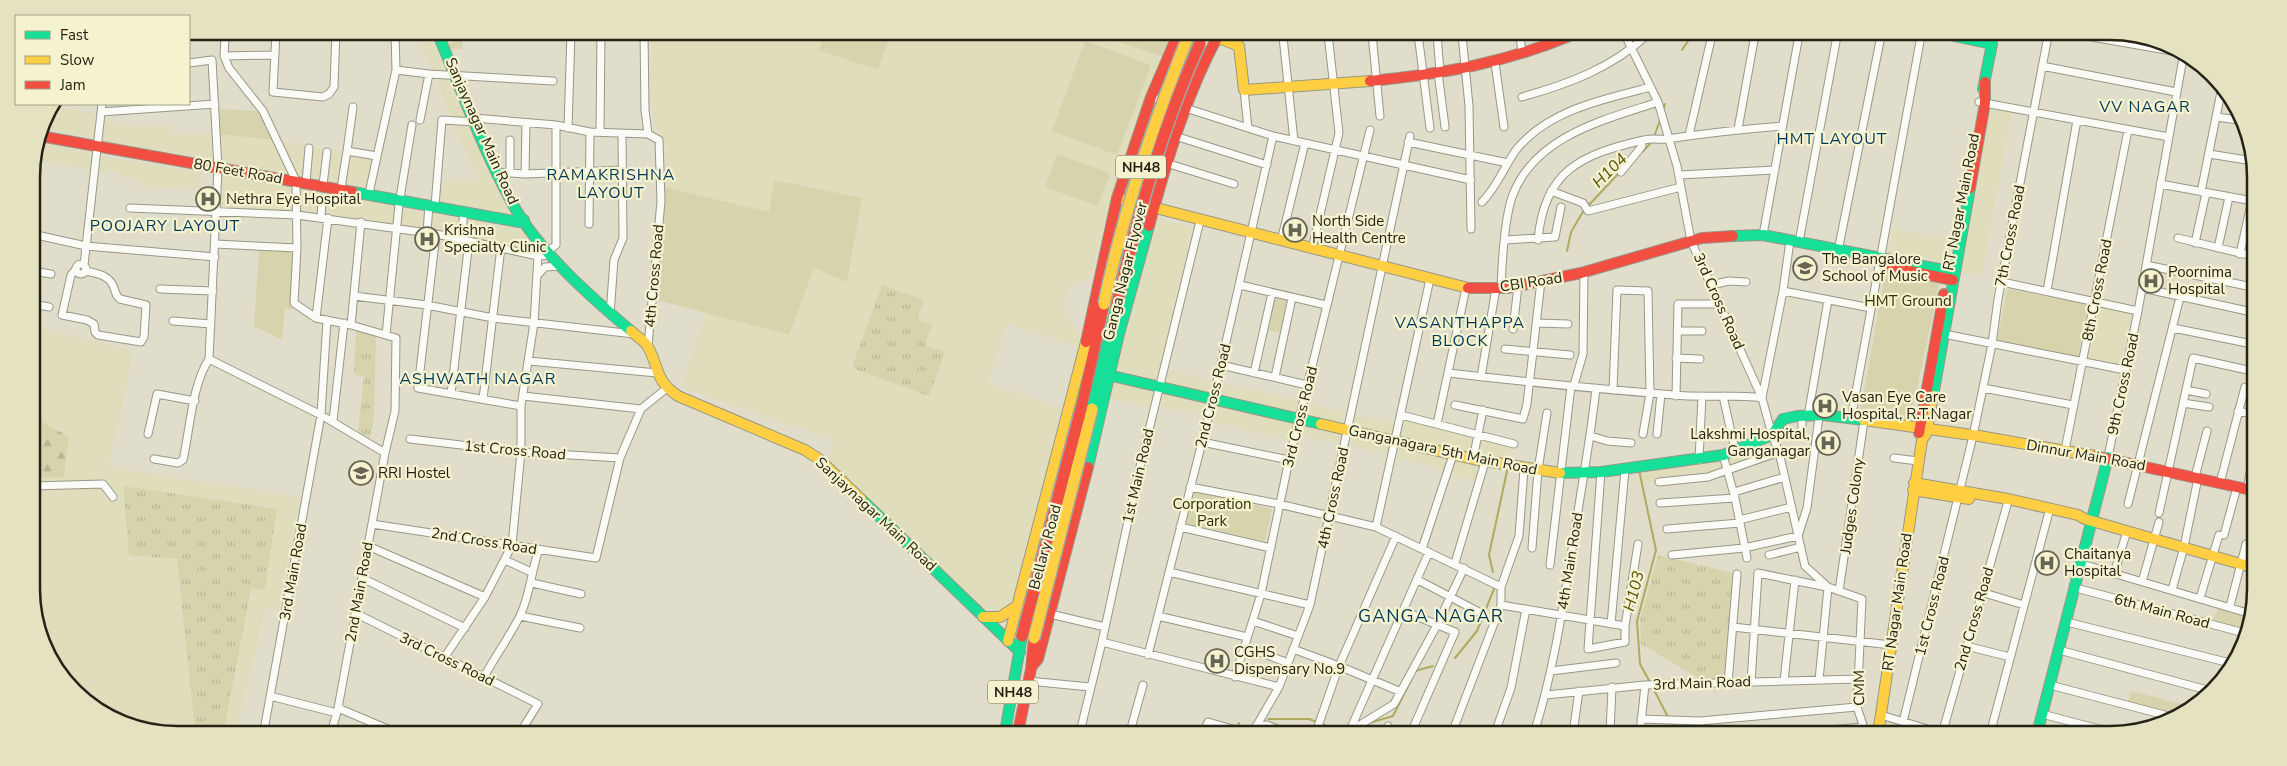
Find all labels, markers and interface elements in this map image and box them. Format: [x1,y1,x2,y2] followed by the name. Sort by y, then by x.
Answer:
[15,15,190,105] legend
[60,25,89,45] text: Fast
[60,50,95,70] text: Slow
[441,54,523,208] street label: Sanjaynagar Main Road
[59,75,86,95] text: Jam
[2098,96,2191,118] district label: VV NAGAR
[1777,128,1887,150] district label: HMT LAYOUT
[1938,132,1984,272] street label: RT Nagar Main Road
[1587,148,1632,193] water label: H104
[192,153,284,189] street label: 80 Feet Road
[1116,156,1166,178] road number: NH48
[547,164,675,204] district label: RAMAKRISHNA LAYOUT
[1990,183,2030,289] street label: 7th Cross Road
[195,186,221,212] hospital icon: Nethra Eye Hospital
[226,189,361,209] place label: Nethra Eye Hospital
[1098,199,1152,342] street label: Ganga Nagar Flyover
[1312,211,1406,248] place label: North Side Health Centre
[90,215,240,237] district label: POOJARY LAYOUT
[1282,217,1308,243] hospital icon: North Side Health Centre
[444,220,547,257] place label: Krishna Specialty Clinic
[640,224,668,328] street label: 4th Cross Road
[414,226,440,252] hospital icon: Krishna Specialty Clinic
[2077,237,2117,343] street label: 8th Cross Road
[1822,249,1928,286] place label: The Bangalore School of Music
[1689,250,1749,352] street label: 3rd Cross Road
[1792,255,1818,281] school or university icon: The Bangalore School of Music
[2168,262,2232,299] place label: Poornima Hospital
[1498,267,1564,297] street label: CBI Road
[2138,268,2164,294] hospital icon: Poornima Hospital
[1864,291,1952,311] park label: HMT Ground
[1394,312,1525,352] district label: VASANTHAPPA BLOCK
[2102,331,2144,437] street label: 9th Cross Road
[1190,342,1236,450] street label: 2nd Cross Road
[1278,364,1322,470] street label: 3rd Cross Road
[400,368,556,390] district label: ASHWATH NAGAR
[1841,387,1972,424] place label: Vasan Eye Care Hospital, R.T.Nagar
[1812,393,1838,419] hospital icon: Vasan Eye Care Hospital, R.T.Nagar
[1347,420,1539,480] street label: Ganganagara 5th Main Road
[1690,424,1811,461] place label: Lakshmi Hospital, Ganganagar
[1117,427,1159,525] street label: 1st Main Road
[1815,430,1841,456] hospital icon: Lakshmi Hospital, Ganganagar
[2025,435,2147,475] street label: Dinnur Main Road
[463,436,567,464] street label: 1st Cross Road
[1312,445,1354,551] street label: 4th Cross Road
[811,453,941,575] street label: Sanjaynagar Main Road
[1835,456,1869,556] street label: Judges Colony
[348,460,374,486] school or university icon: RRI Hostel
[378,463,451,483] place label: RRI Hostel
[1172,494,1252,531] park label: Corporation Park
[1024,502,1066,592] street label: Bellary Road
[1552,511,1588,611] street label: 4th Main Road
[275,522,311,622] street label: 3rd Main Road
[430,523,538,559] street label: 2nd Cross Road
[1877,532,1917,672] street label: RT Nagar Main Road
[340,540,378,644] street label: 2nd Main Road
[2064,544,2131,581] place label: Chaitanya Hospital
[2034,550,2060,576] hospital icon: Chaitanya Hospital
[1910,554,1954,658] street label: 1st Cross Road
[1950,565,1998,673] street label: 2nd Cross Road
[1618,569,1650,614] water label: H103
[2112,589,2212,633] street label: 6th Main Road
[1358,604,1504,628] district label: GANGA NAGAR
[396,627,498,691] street label: 3rd Cross Road
[1234,642,1345,679] place label: CGHS Dispensary No.9
[1204,648,1230,674] hospital icon: CGHS Dispensary No.9
[1849,670,1869,706] street label: CMM
[1652,671,1752,695] street label: 3rd Main Road
[988,680,1038,704] road number: NH48

